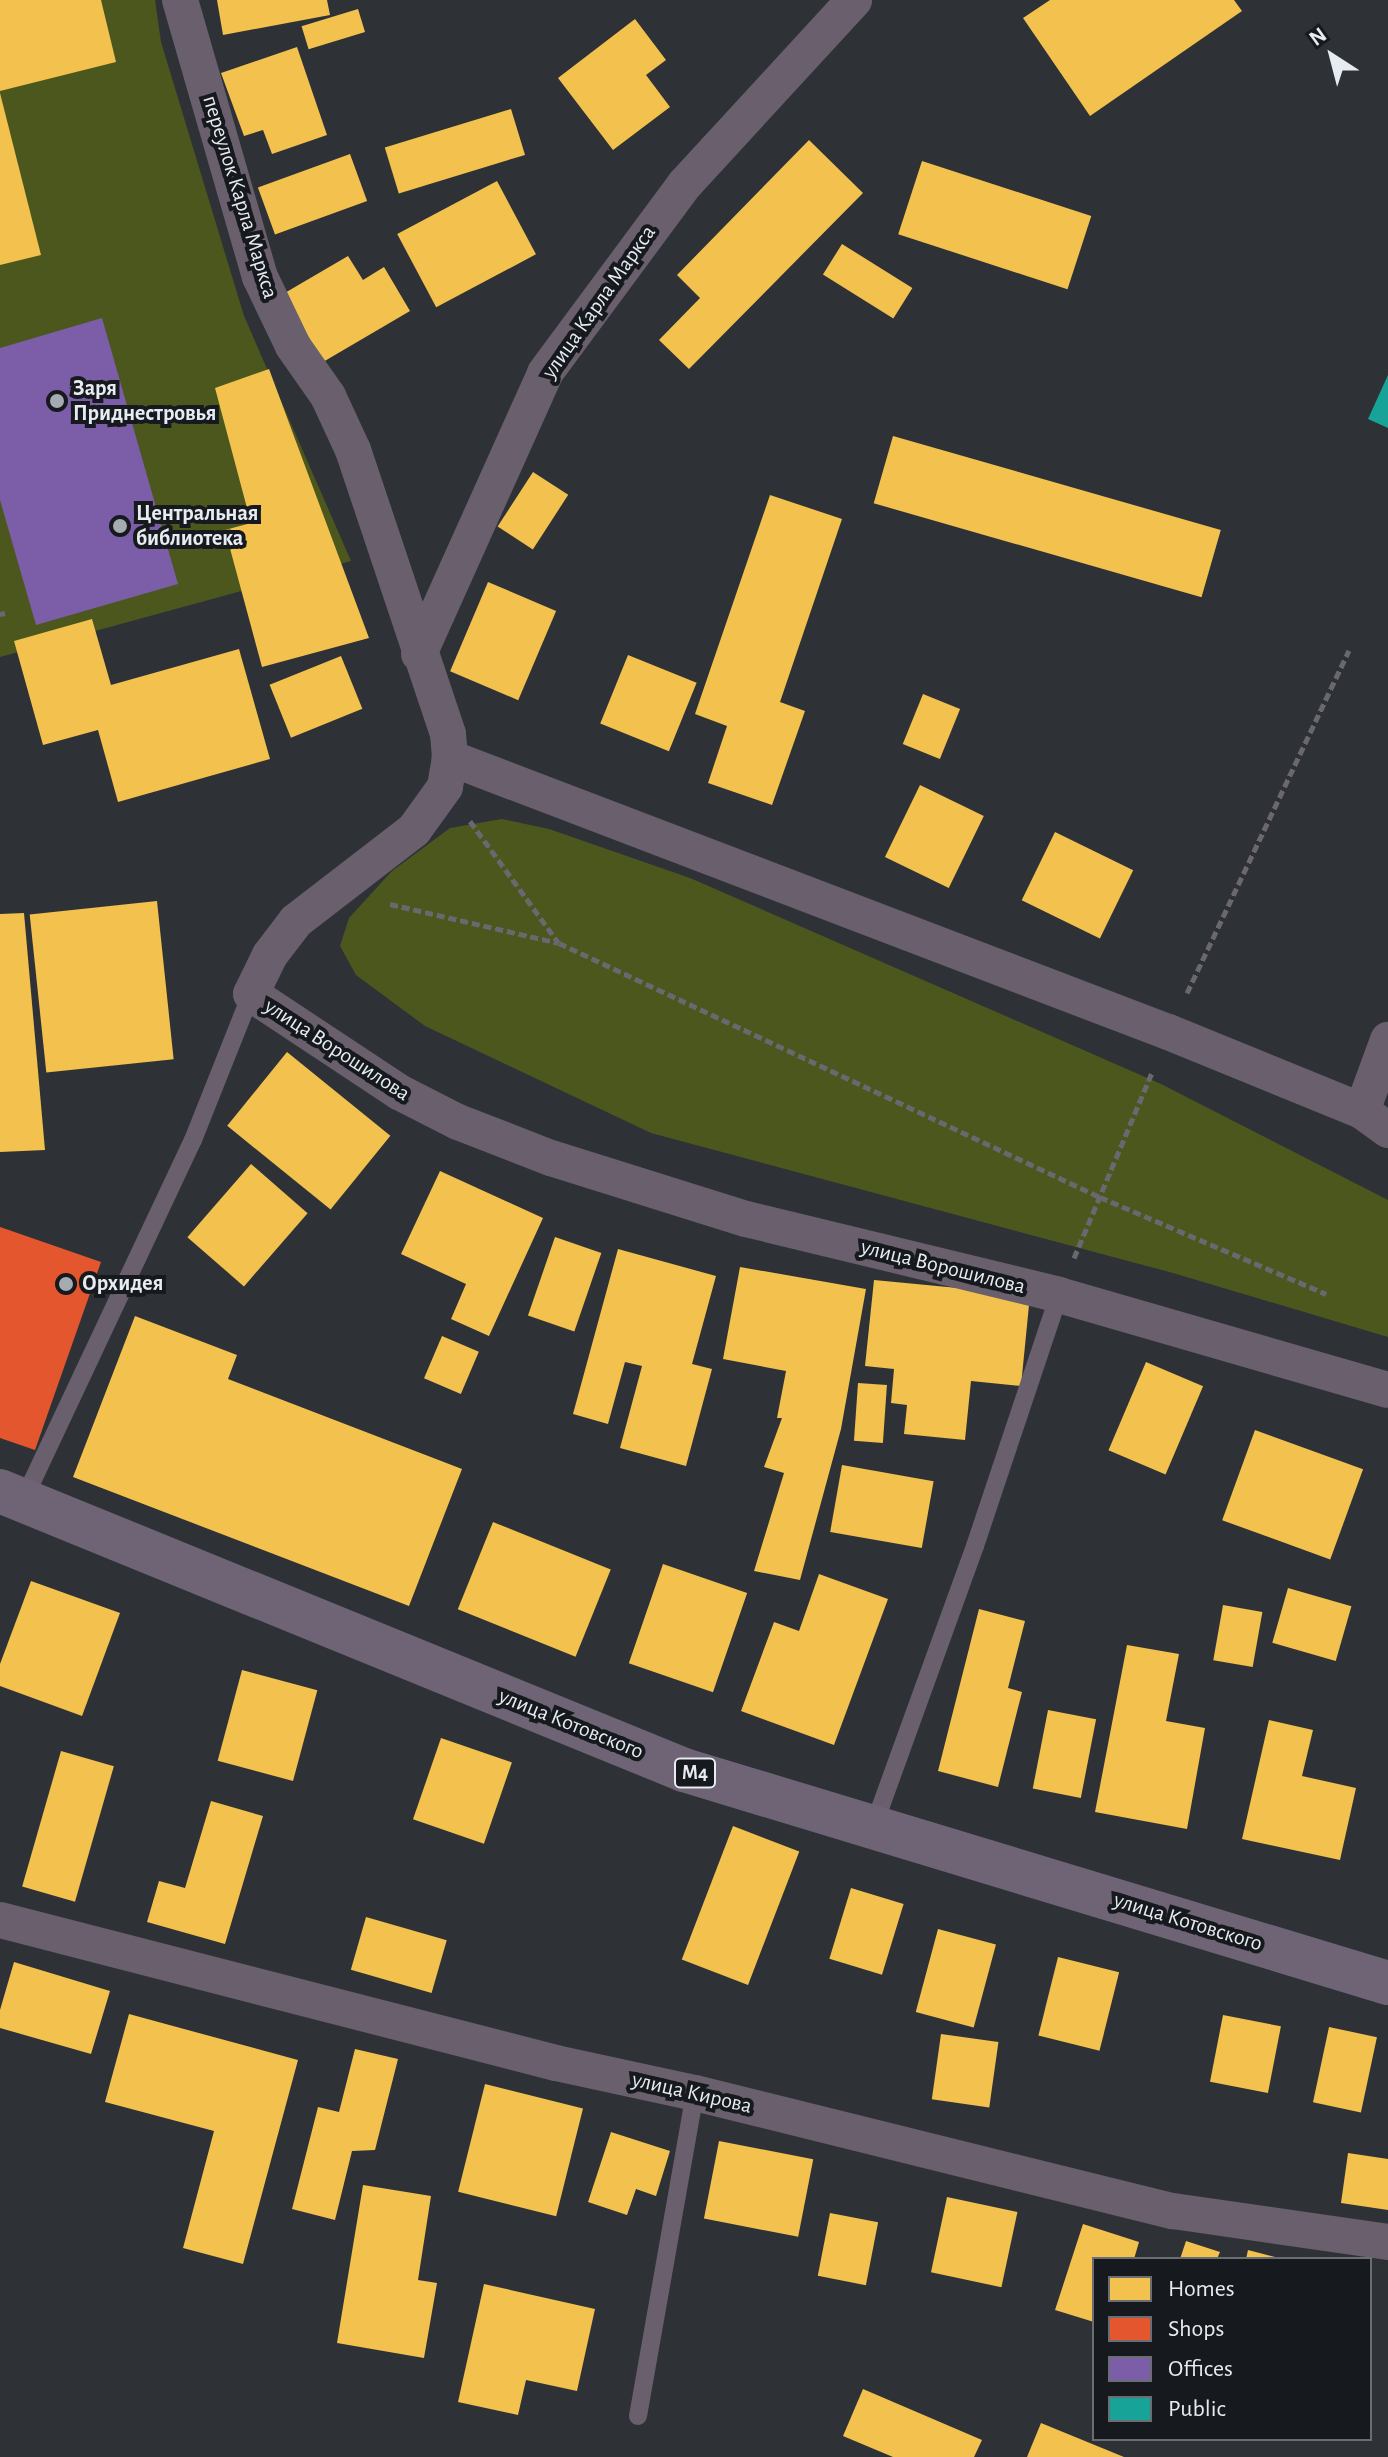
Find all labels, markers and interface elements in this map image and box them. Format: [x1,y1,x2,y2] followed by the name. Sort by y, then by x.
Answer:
[1292,16,1372,96] north arrow
[1305,23,1331,50] text: N
[197,92,283,302] street label: переулок Карла Маркса
[536,220,662,384] street label: улица Карла Маркса
[73,375,216,426] place label: Заря Приднестровья
[48,392,66,410] marker: Заря Приднестровья
[136,500,258,552] place label: Центральная библиотека
[111,517,129,535] marker: Центральная библиотека
[259,993,415,1107] street label: улица Ворошилова
[858,1234,1028,1300] street label: улица Ворошилова
[82,1271,163,1297] place label: Орхидея
[57,1275,75,1293] marker: Орхидея
[495,1683,647,1765] street label: улица Котовского
[673,1757,717,1789] road number: M4
[1111,1887,1265,1957] street label: улица Котовского
[630,2066,754,2120] street label: улица Кирова
[1092,2257,1372,2441] legend
[1168,2277,1235,2301] text: Homes
[1168,2317,1224,2341] text: Shops
[1168,2357,1233,2381] text: Offices
[1168,2397,1226,2421] text: Public

